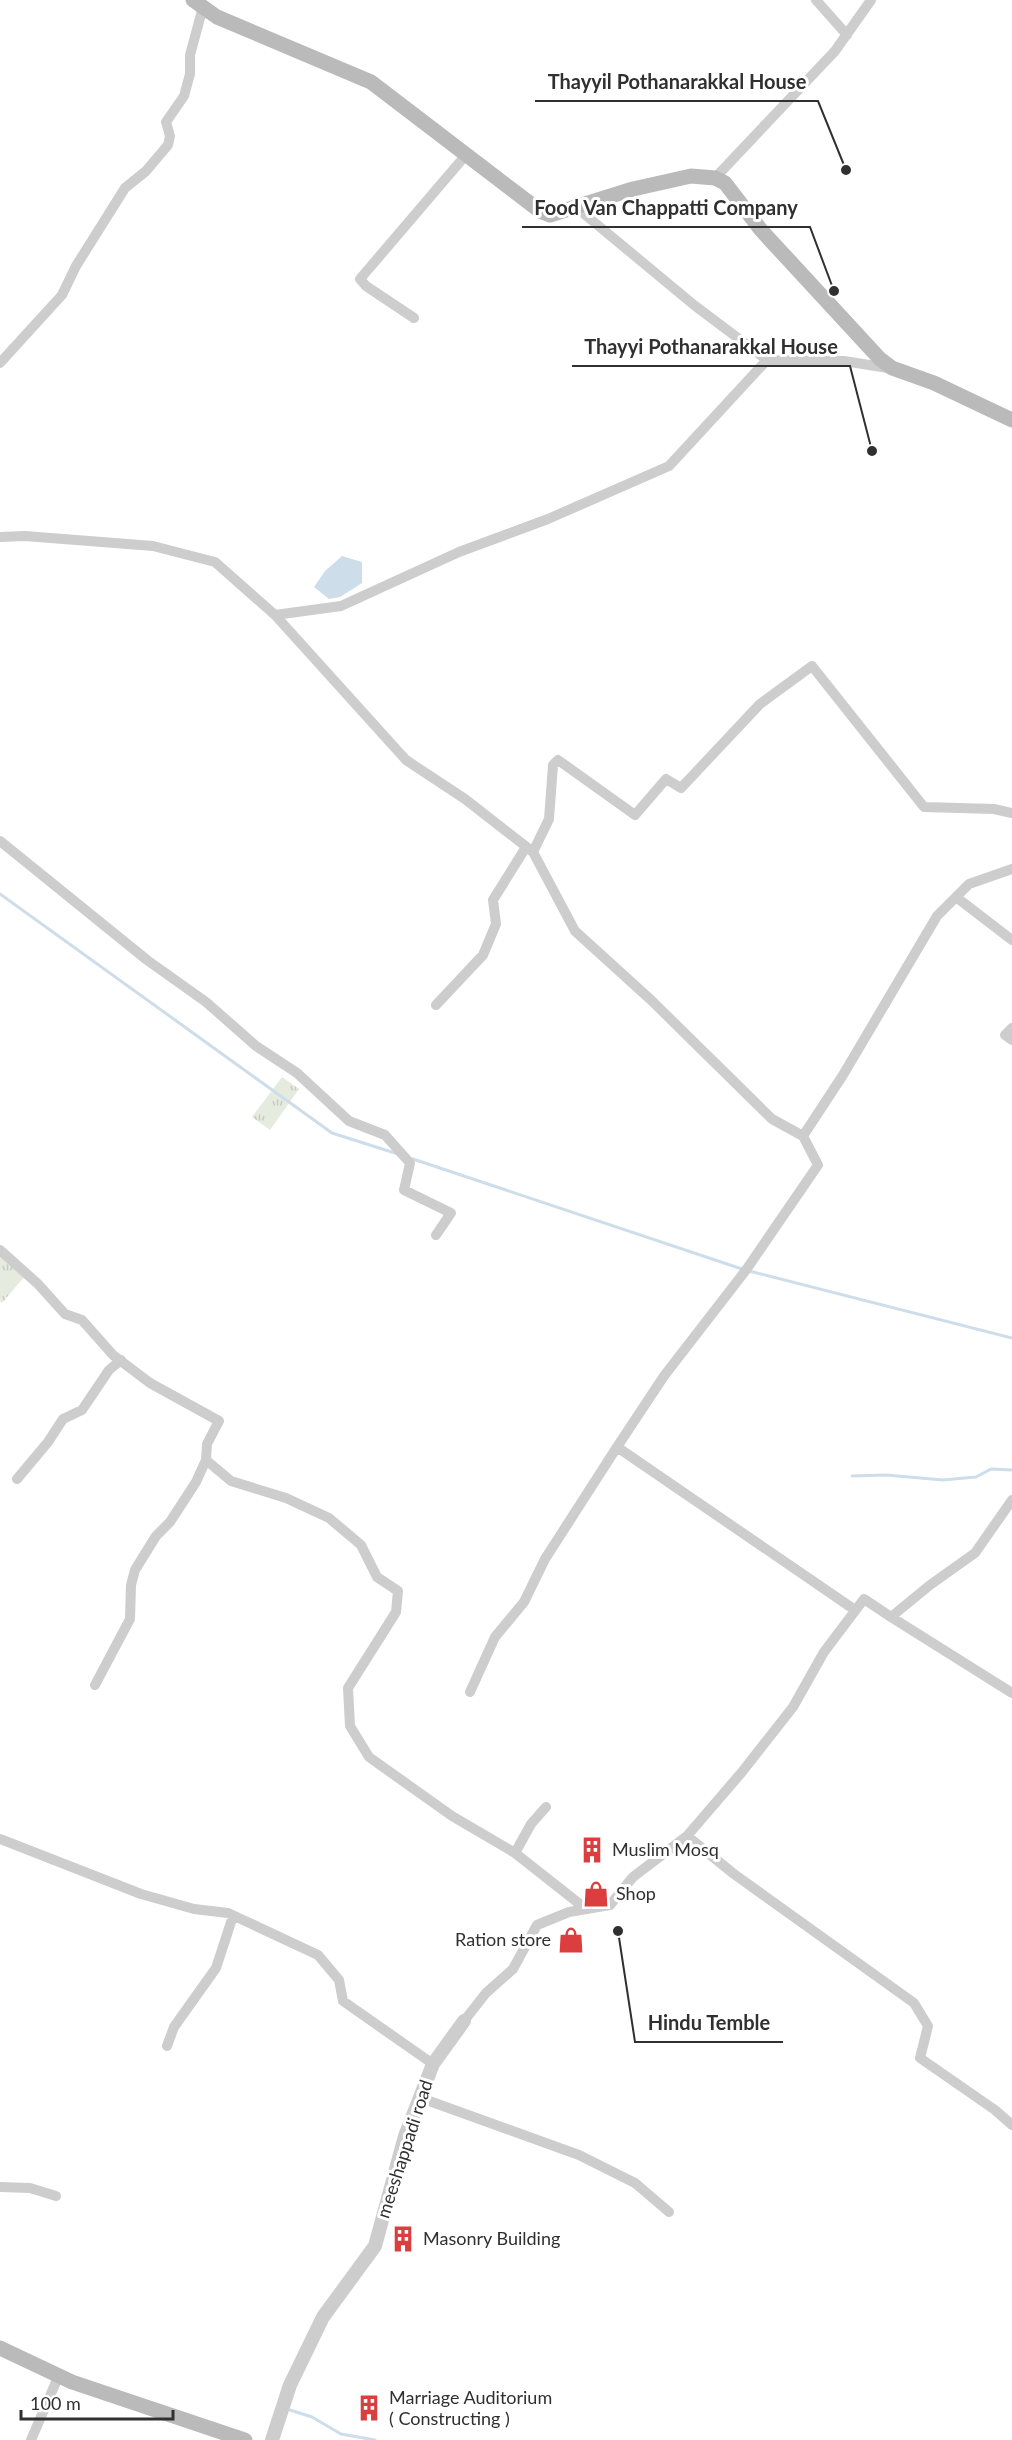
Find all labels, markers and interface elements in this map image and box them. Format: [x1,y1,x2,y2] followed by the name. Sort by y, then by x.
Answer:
[535,63,818,101] callout: Thayyil Pothanarakkal House
[548,69,807,93] text: Thayyil Pothanarakkal House
[522,189,810,227] callout: Food Van Chappatti Company
[534,195,798,219] text: Food Van Chappatti Company
[572,328,850,366] callout: Thayyi Pothanarakkal House
[584,334,838,358] text: Thayyi Pothanarakkal House
[577,1835,607,1865] building icon: Muslim Mosq
[612,1838,719,1860] place label: Muslim Mosq
[581,1879,611,1909] shop icon: Shop
[616,1882,656,1904] place label: Shop
[556,1925,586,1955] shop icon: Ration store
[455,1928,551,1950] place label: Ration store
[635,2004,783,2042] callout: Hindu Temble
[648,2010,771,2034] text: Hindu Temble
[371,2077,437,2221] street label: meeshappadi road
[388,2224,418,2254] building icon: Masonry Building
[423,2227,560,2249] place label: Masonry Building
[21,2383,172,2421] scale bar
[389,2386,552,2429] place label: Marriage Auditorium ( Constructing )
[30,2392,81,2414] text: 100 m
[354,2393,384,2423] building icon: Marriage Auditorium ( Constructing )

